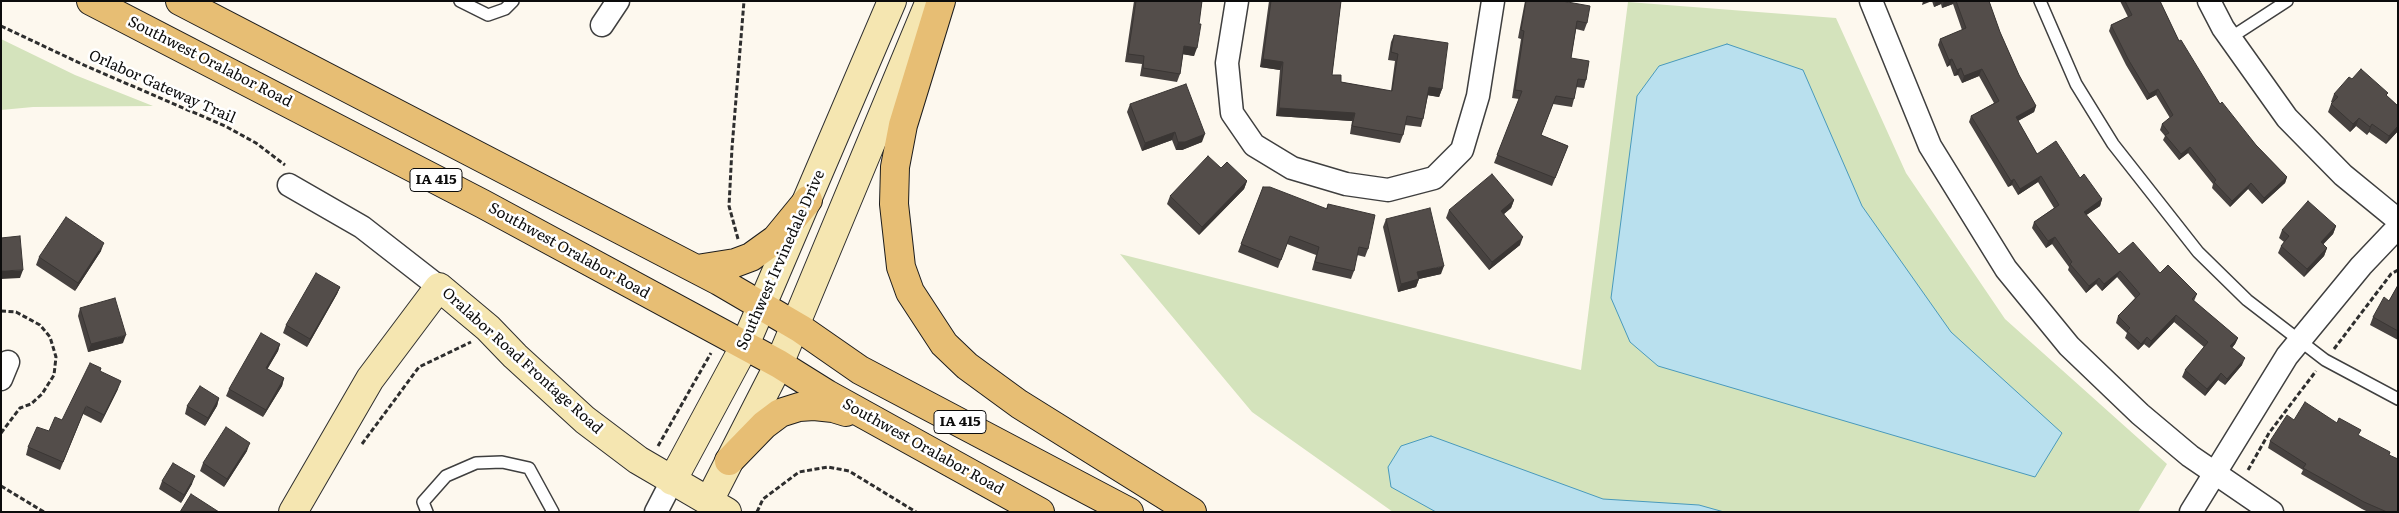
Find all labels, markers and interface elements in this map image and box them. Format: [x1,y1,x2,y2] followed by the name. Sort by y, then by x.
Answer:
[125,13,295,111] street label: Southwest Oralabor Road
[86,46,238,128] street label: Orlabor Gateway Trail
[733,167,829,353] street label: Southwest Irvinedale Drive
[410,168,462,192] road number: IA 415
[485,199,653,303] street label: Southwest Oralabor Road
[438,284,606,438] street label: Oralabor Road Frontage Road
[839,395,1007,499] street label: Southwest Oralabor Road
[934,411,986,434] road number: IA 415

